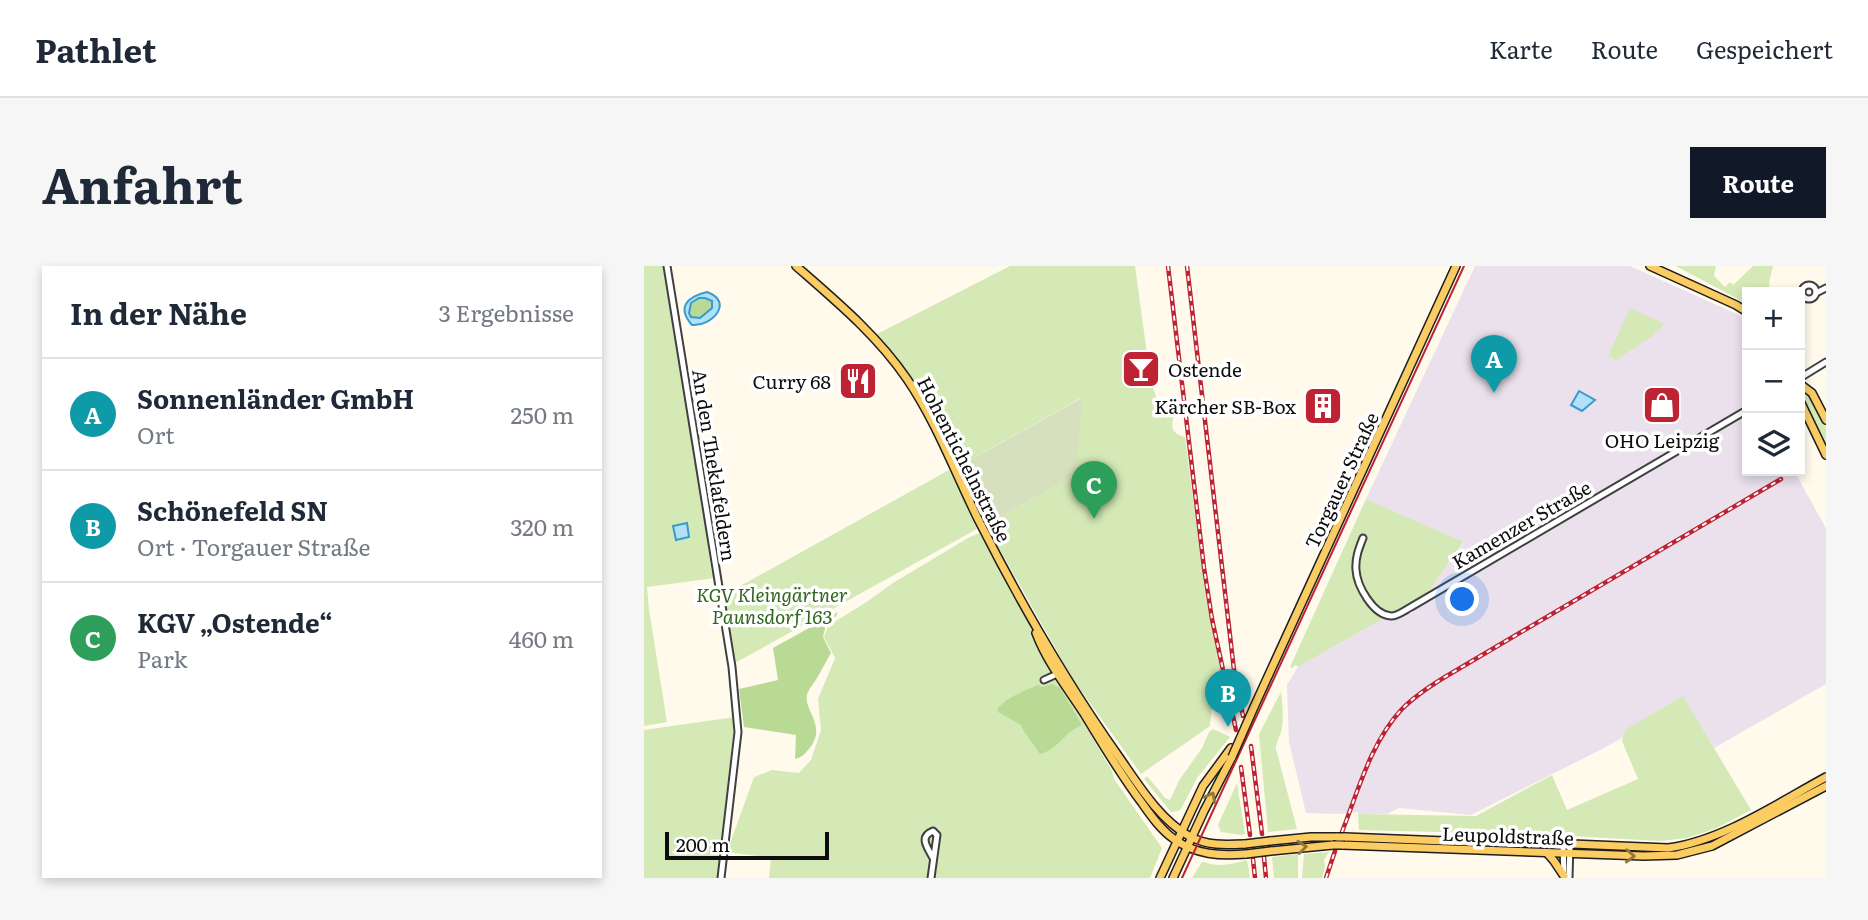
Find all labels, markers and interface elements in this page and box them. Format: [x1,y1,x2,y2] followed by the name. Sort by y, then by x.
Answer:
[35,24,156,73] text: Pathlet
[1489,31,1553,66] text: Karte
[1591,31,1658,66] text: Route
[1696,31,1833,66] text: Gespeichert
[42,146,243,219] text: Anfahrt
[1690,147,1826,218] button: Route
[1742,287,1805,476] map controls
[1742,287,1805,350] button: +
[70,290,247,334] text: In der Nähe
[438,295,574,329] text: 3 Ergebnisse
[1471,335,1517,393] pin: A
[1120,348,1162,390] bar icon: Ostende
[1742,350,1805,413] button: −
[1168,355,1242,383] place label: Ostende
[837,360,879,402] restaurant icon: Curry 68
[686,367,744,563] street label: An den Theklafeldern
[753,367,831,395] place label: Curry 68
[911,371,1019,547] street label: Hohentichelnstraße
[137,378,414,417] text: Sonnenländer GmbH
[1641,384,1683,426] shop icon: OHO Leipzig
[1302,385,1344,427] building icon: Kärcher SB-Box
[1154,392,1296,420] place label: Kärcher SB-Box
[84,397,102,431] text: A
[510,397,574,431] text: 250 m
[1297,407,1385,553] street label: Torgauer Straße
[1742,413,1805,476] button: layers
[137,417,175,451] text: Ort
[1605,426,1720,454] place label: OHO Leipzig
[1071,461,1117,519] pin: C
[1446,473,1596,575] street label: Kamenzer Straße
[137,490,328,529] text: Schönefeld SN
[85,509,101,543] text: B
[510,509,574,543] text: 320 m
[137,529,370,563] text: Ort · Torgauer Straße
[696,580,848,630] park label: KGV Kleingärtner Paunsdorf 163
[1445,582,1479,616] your location
[137,602,333,641] text: KGV „Ostende“
[85,621,101,655] text: C
[509,621,574,655] text: 460 m
[137,641,187,675] text: Park
[1205,669,1251,727] pin: B
[1203,792,1217,804] one-way arrow
[1442,819,1575,851] street label: Leupoldstraße
[665,829,830,861] scale bar
[676,830,730,858] text: 200 m
[1296,840,1308,855] one-way arrow
[1625,848,1636,863] one-way arrow

